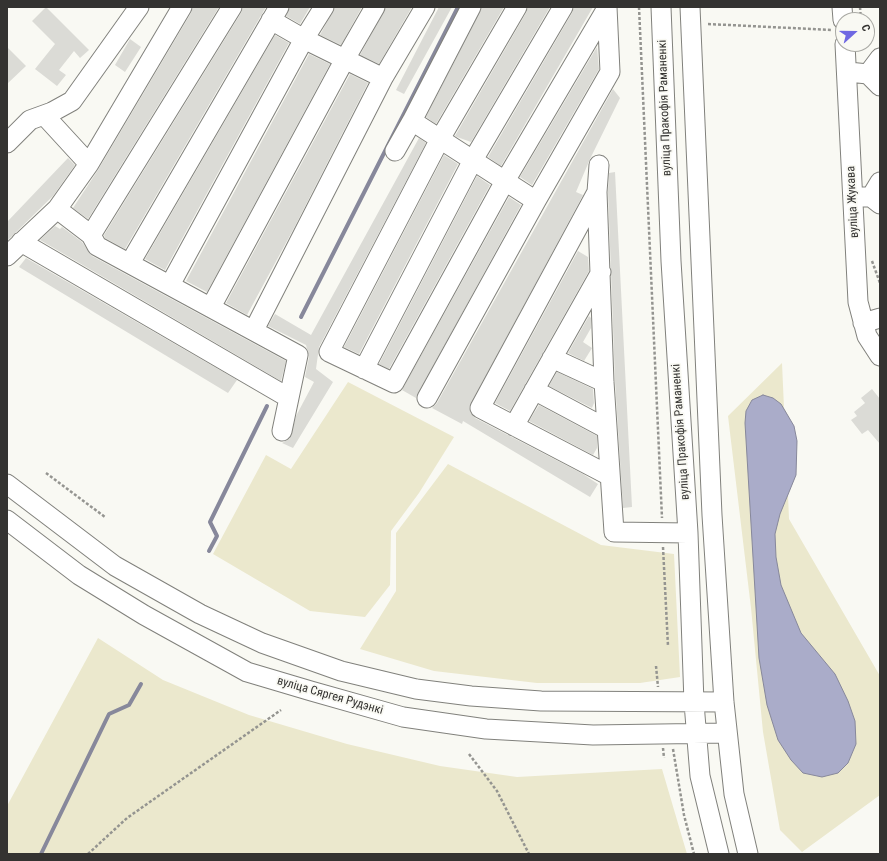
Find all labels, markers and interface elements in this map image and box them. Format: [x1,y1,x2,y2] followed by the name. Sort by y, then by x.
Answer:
[835,12,875,52] north arrow
[859,23,873,33] text: С
[655,40,675,176] street label: вуліца Пракофія Раманенкі
[844,166,862,238] street label: вуліца Жукава
[669,364,693,500] street label: вуліца Пракофія Раманенкі
[275,674,385,718] street label: вуліца Сяргея Рудэнкі

